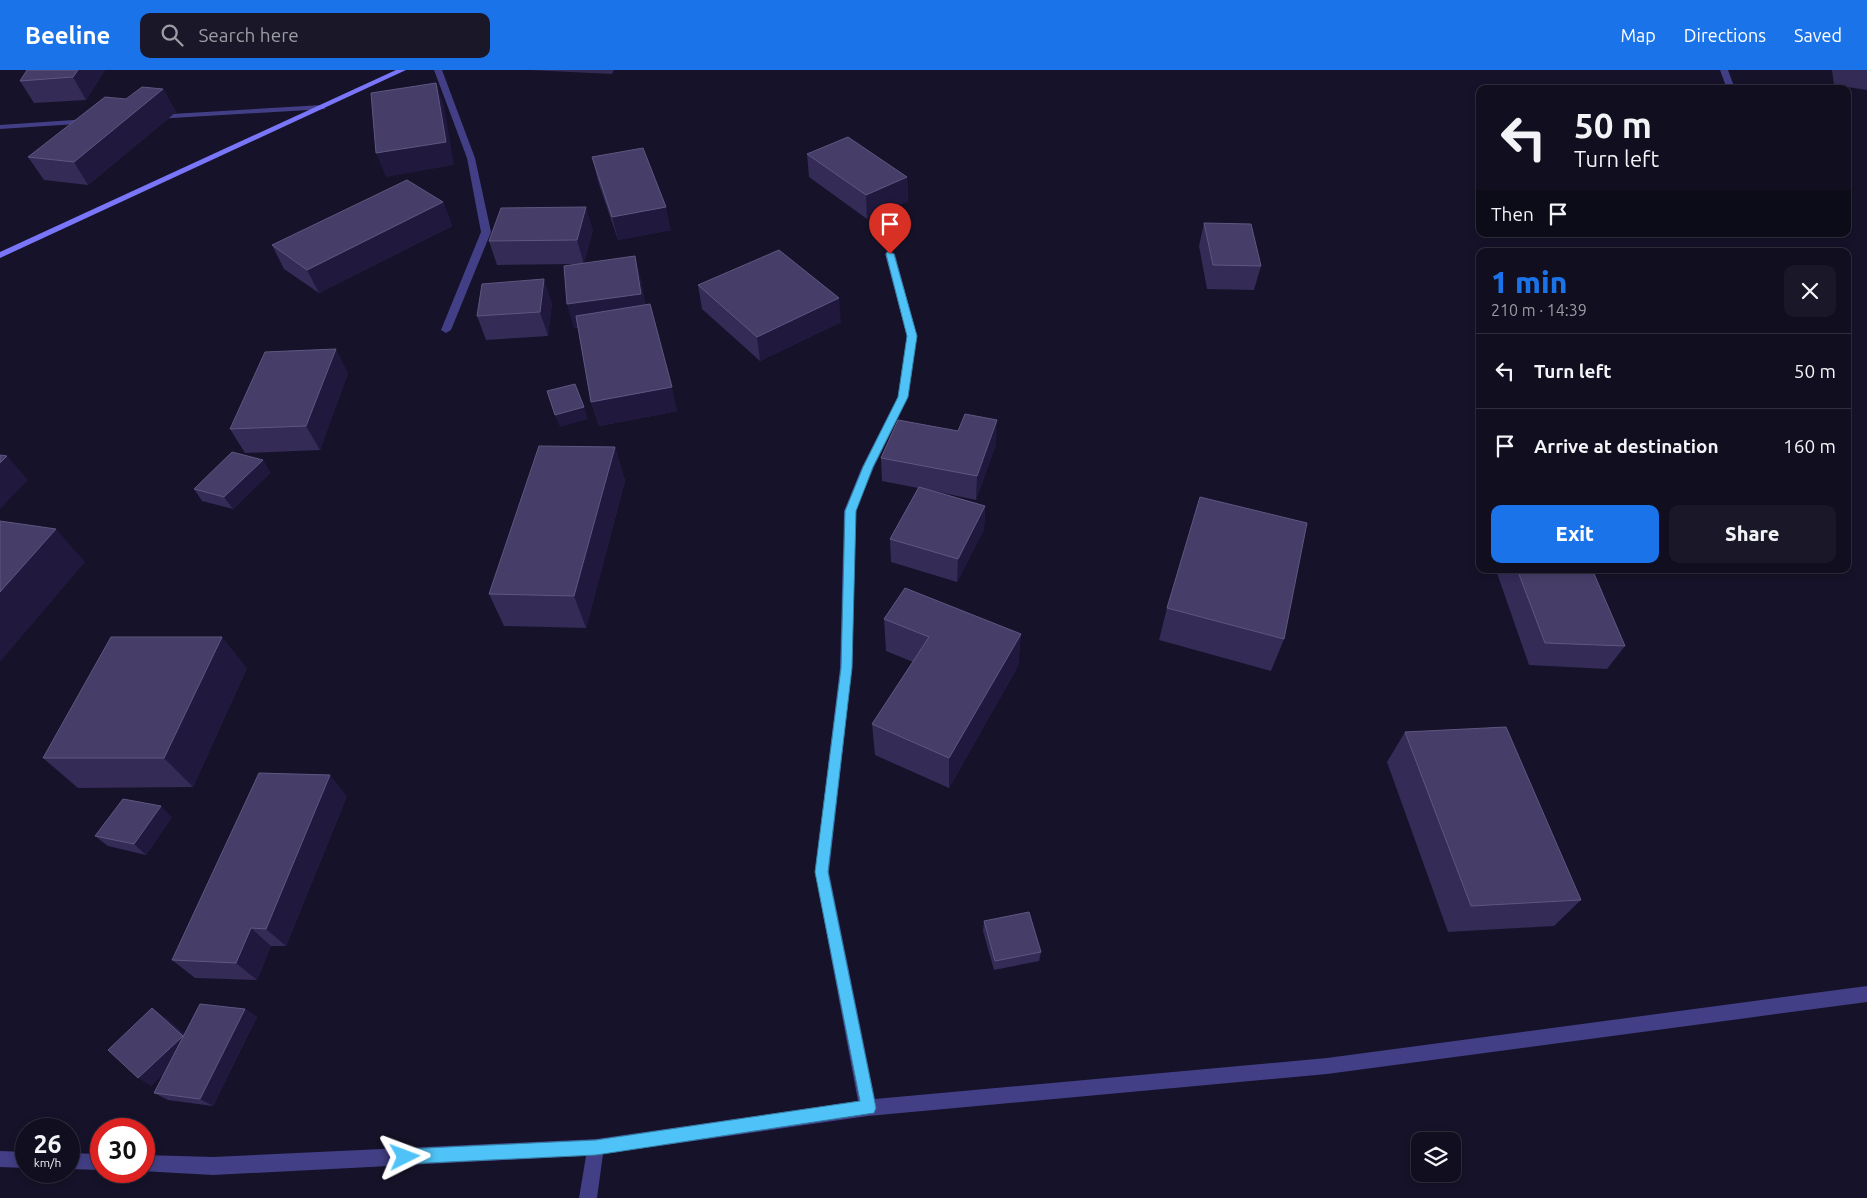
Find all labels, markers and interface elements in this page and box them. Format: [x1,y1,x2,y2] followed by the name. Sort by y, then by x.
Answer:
[140,13,490,58] search box
[158,21,186,49] icon: search
[25,22,110,49] text: Beeline
[198,24,299,46] text: Search here
[1620,25,1656,45] text: Map
[1684,25,1766,45] text: Directions
[1794,25,1842,45] text: Saved
[1491,105,1556,170] icon: left
[1574,105,1652,145] text: 50 m
[1574,146,1659,171] text: Turn left
[1544,200,1572,228] icon: arrive
[869,203,911,254] pin
[1491,203,1534,225] text: Then
[876,210,904,238] icon: arrive
[1491,265,1567,299] text: 1 min
[1784,265,1836,317] button: close
[1491,301,1587,319] text: 210 m · 14:39
[1491,357,1519,385] icon: left
[1534,360,1612,382] text: Turn left
[1794,360,1836,382] text: 50 m
[1491,432,1519,460] icon: arrive
[1534,435,1719,457] text: Arrive at destination
[1783,435,1836,457] text: 160 m
[1491,505,1659,563] button: Exit
[1669,505,1836,563] button: Share
[90,1118,155,1183] speed limit sign: 30
[33,1130,62,1158] text: 26
[378,1130,430,1182] position arrow
[1411,1132,1461,1182] map controls
[1411,1132,1461,1182] button: layers
[34,1156,61,1169] text: km/h

